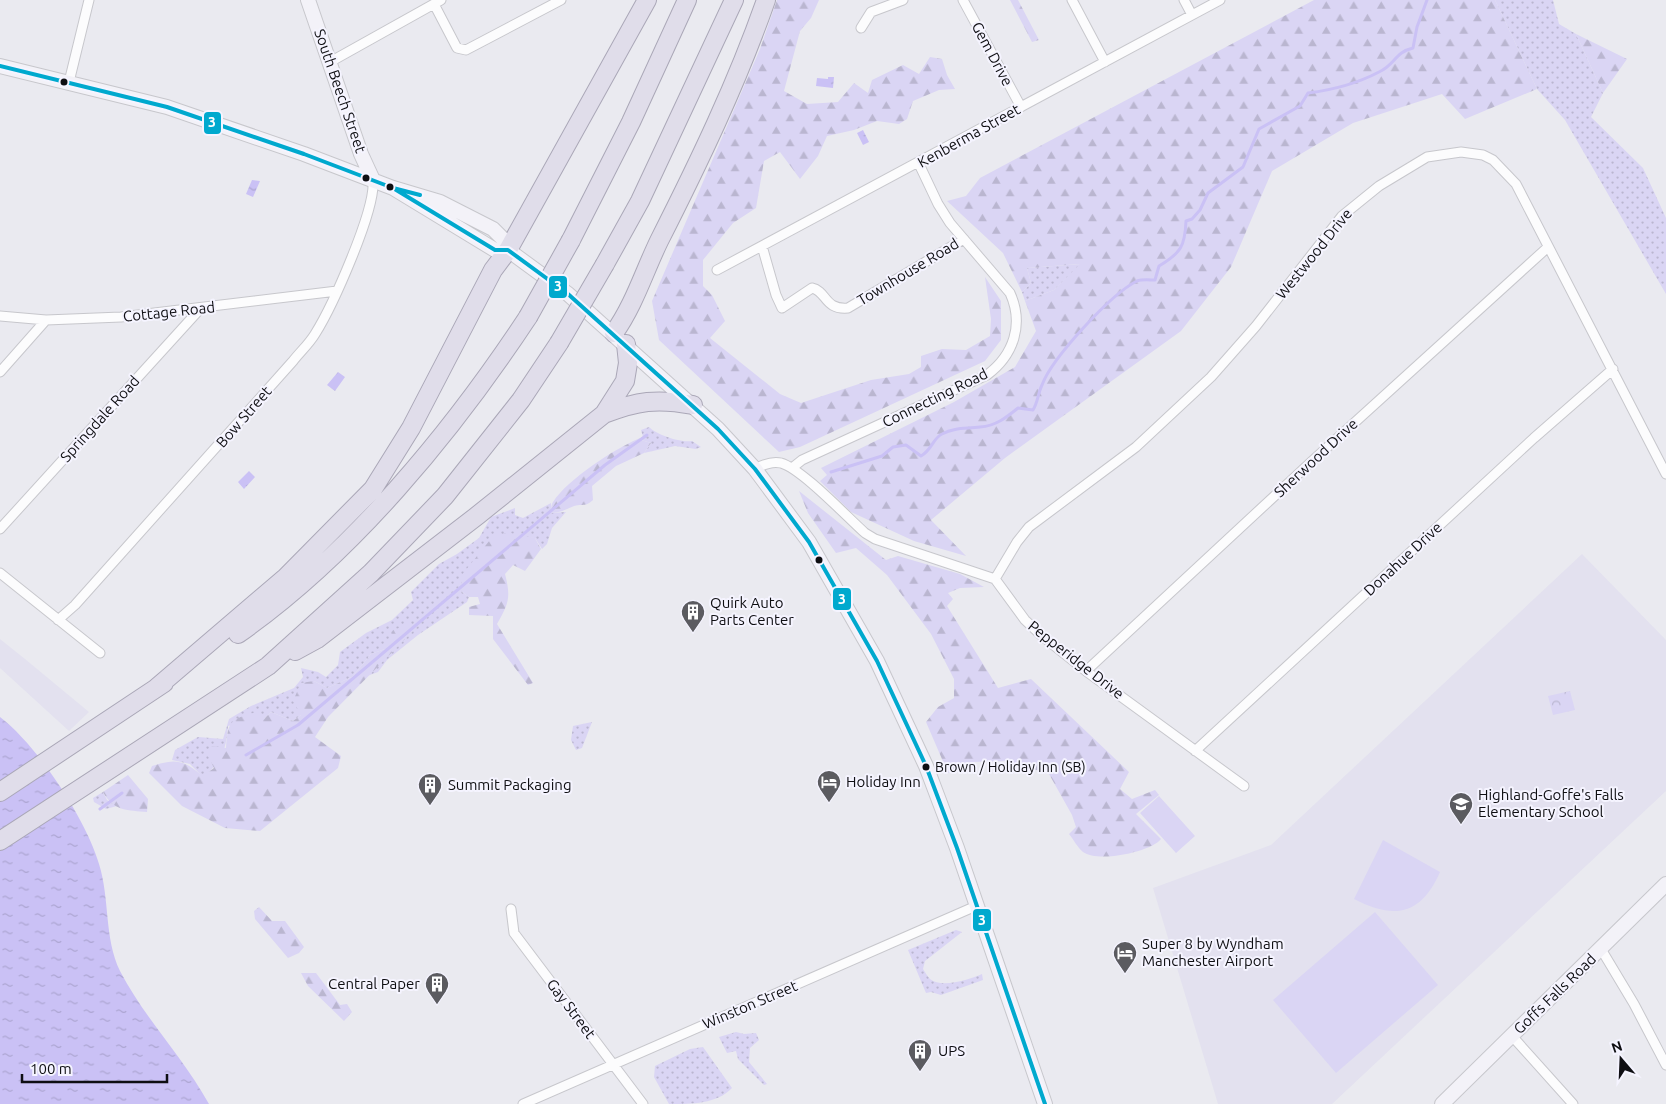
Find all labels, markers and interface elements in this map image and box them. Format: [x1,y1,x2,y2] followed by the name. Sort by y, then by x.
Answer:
[968,19,1016,89] street label: Gem Drive
[311,27,370,155] street label: South Beech Street
[59,77,69,87] unlabelled marker
[915,100,1023,171] street label: Kenberma Street
[203,111,222,135] line badge: 3
[208,114,216,130] text: 3
[361,173,371,183] unlabelled marker
[385,182,395,192] unlabelled marker
[1272,205,1355,302] street label: Westwood Drive
[854,235,962,309] street label: Townhouse Road
[548,275,568,299] line badge: 3
[554,278,562,294] text: 3
[122,298,216,325] street label: Cottage Road
[879,365,990,430] street label: Connecting Road
[57,372,143,465] street label: Springdale Road
[213,383,275,451] street label: Bow Street
[1271,415,1361,501] street label: Sherwood Drive
[1360,518,1445,599] street label: Donahue Drive
[814,555,824,565] unlabelled marker
[832,587,852,611] line badge: 3
[838,591,846,607] text: 3
[710,594,794,628] place label: Quirk Auto Parts Center
[680,599,706,633] building icon: Quirk Auto Parts Center
[1025,617,1128,702] street label: Pepperidge Drive
[935,759,1086,775] place label: Brown / Holiday Inn (SB)
[921,762,931,772] marker: Brown / Holiday Inn (SB)
[816,769,842,803] hotel icon: Holiday Inn
[417,772,443,806] building icon: Summit Packaging
[846,773,921,790] place label: Holiday Inn
[448,776,572,793] place label: Summit Packaging
[1478,786,1624,820] place label: Highland-Goffe's Falls Elementary School
[1448,791,1474,825] school or university icon: Highland-Goffe's Falls Elementary School
[972,908,992,932] line badge: 3
[978,912,986,928] text: 3
[1142,935,1284,969] place label: Super 8 by Wyndham Manchester Airport
[1112,940,1138,974] hotel icon: Super 8 by Wyndham Manchester Airport
[1510,950,1599,1037] street label: Goffs Falls Road
[424,971,450,1005] building icon: Central Paper
[328,975,420,992] place label: Central Paper
[543,976,599,1042] street label: Gay Street
[700,977,800,1032] street label: Winston Street
[1596,1034,1646,1084] north arrow
[1609,1037,1624,1056] text: N
[907,1038,933,1072] building icon: UPS
[938,1042,965,1059] place label: UPS
[22,1052,168,1084] scale bar
[30,1060,72,1077] text: 100 m

